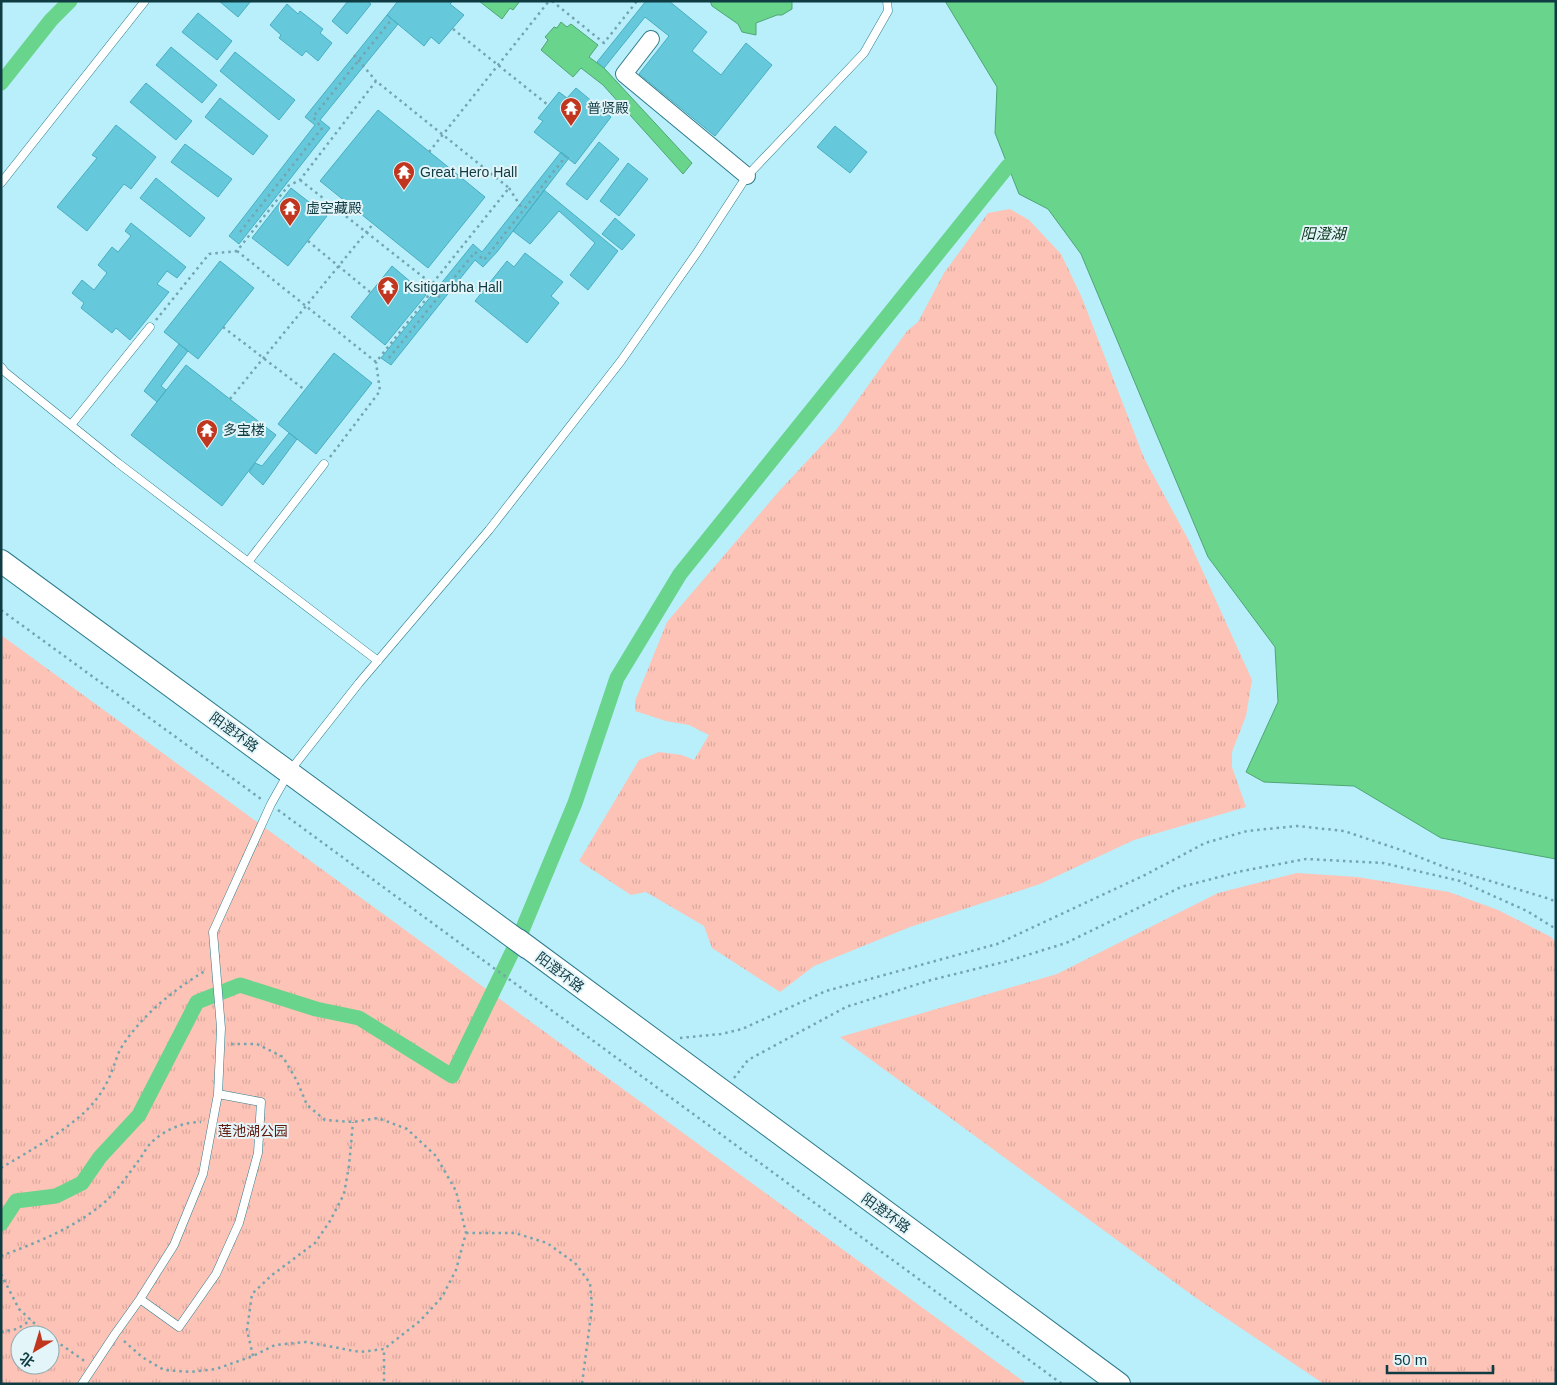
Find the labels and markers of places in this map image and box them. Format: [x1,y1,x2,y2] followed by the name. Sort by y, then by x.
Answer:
[559,96,583,127] temple icon: 普贤殿
[587,100,629,116] place label: 普贤殿
[392,160,416,191] temple icon: Great Hero Hall
[420,164,517,180] place label: Great Hero Hall
[278,196,302,227] temple icon: 虚空藏殿
[306,200,362,216] place label: 虚空藏殿
[376,275,400,306] temple icon: Ksitigarbha Hall
[404,279,502,295] place label: Ksitigarbha Hall
[195,418,219,449] temple icon: 多宝楼
[223,422,265,438] place label: 多宝楼

